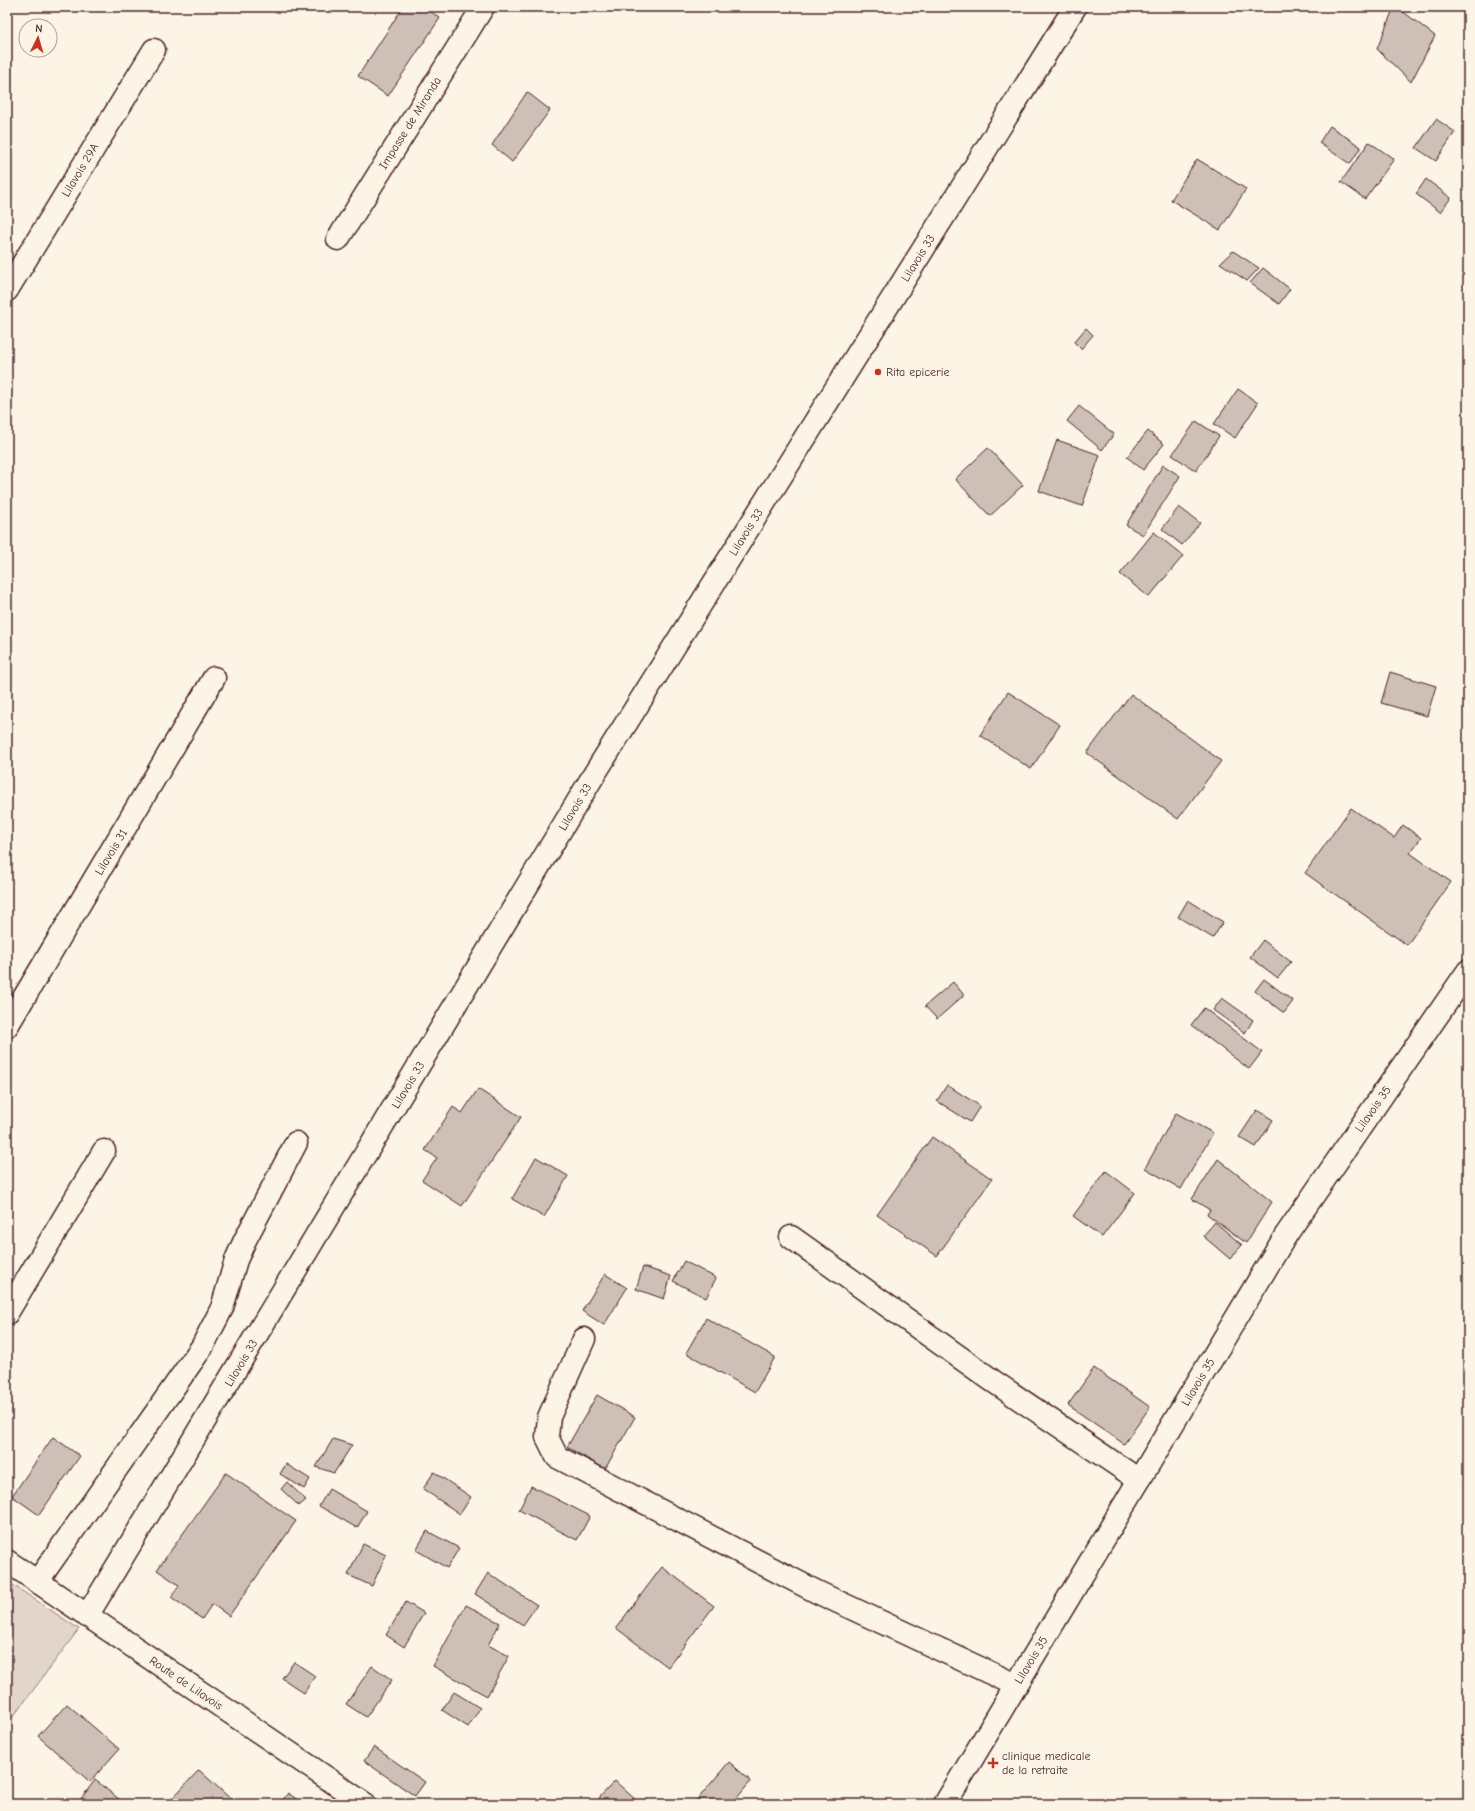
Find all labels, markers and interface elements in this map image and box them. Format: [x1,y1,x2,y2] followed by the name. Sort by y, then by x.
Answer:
[18,18,58,58] north arrow
[35,22,43,35] text: N
[376,74,444,172] street label: Impasse de Miranda
[59,141,101,199] street label: Lilavois 29A
[898,232,938,284] street label: Lilavois 33
[886,365,950,379] place label: Rita epicerie
[873,367,883,377] marker: Rita epicerie
[726,506,766,558] street label: Lilavois 33
[555,781,595,833] street label: Lilavois 33
[92,826,130,878] street label: Lilavois 31
[388,1059,428,1111] street label: Lilavois 33
[1352,1083,1394,1135] street label: Lilavois 35
[221,1337,261,1389] street label: Lilavois 33
[1178,1356,1218,1408] street label: Lilavois 35
[1011,1634,1051,1686] street label: Lilavois 35
[147,1653,225,1713] street label: Route de Lilavois
[1002,1749,1090,1777] place label: clinique medicale de la retraite
[987,1757,999,1769] marker: clinique medicale de la retraite

